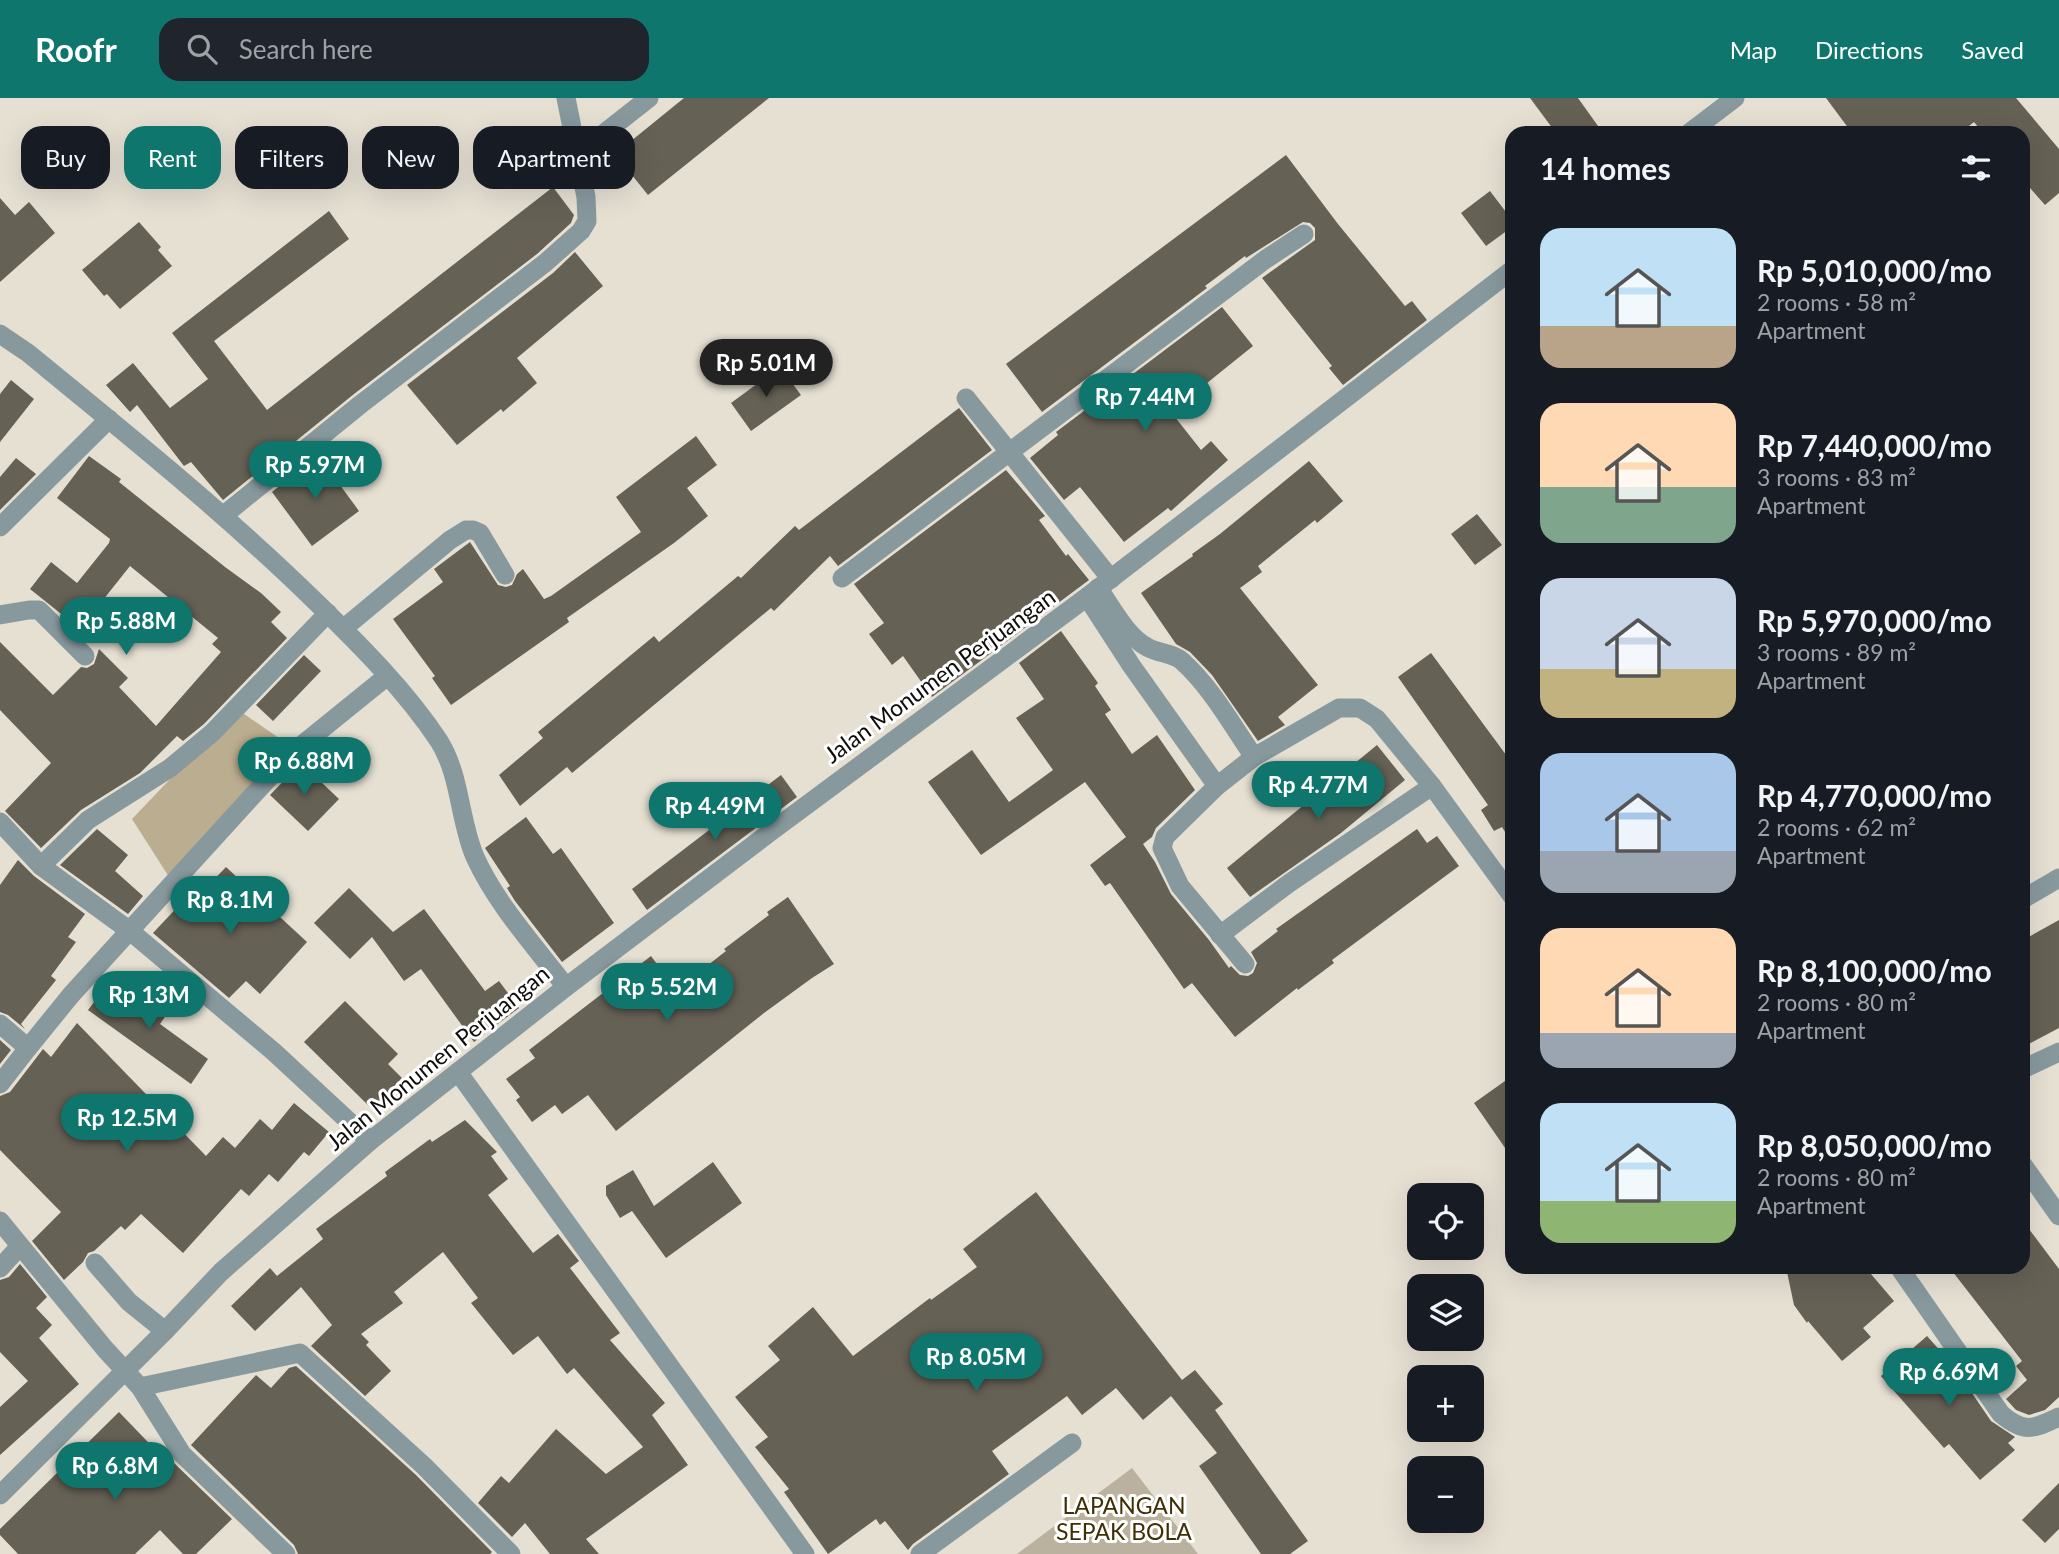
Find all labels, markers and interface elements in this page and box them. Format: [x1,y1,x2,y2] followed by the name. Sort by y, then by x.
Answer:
[159,18,649,81] search box
[35,29,117,69] text: Roofr
[183,30,221,68] icon: search
[239,33,373,65] text: Search here
[1730,35,1777,64] text: Map
[1815,35,1923,64] text: Directions
[1961,35,2024,64] text: Saved
[21,126,110,189] chip: Buy
[124,126,221,189] chip: Rent
[235,126,348,189] chip: Filters
[362,126,459,189] chip: New
[473,126,635,189] chip: Apartment
[1957,149,1995,187] icon: filters
[1540,150,1671,186] text: 14 homes
[1757,252,1992,288] text: Rp 5,010,000/mo
[1596,256,1680,340] icon: home
[1757,288,1916,316] text: 2 rooms · 58 m²
[1757,316,1865,344] text: Apartment
[694,340,838,399] pin: Rp 5.01M
[716,348,816,376] text: Rp 5.01M
[1073,374,1217,433] pin: Rp 7.44M
[1095,382,1195,410] text: Rp 7.44M
[1757,427,1992,463] text: Rp 7,440,000/mo
[1596,431,1680,515] icon: home
[243,442,387,501] pin: Rp 5.97M
[265,450,365,478] text: Rp 5.97M
[1757,463,1916,491] text: 3 rooms · 83 m²
[1757,491,1865,519] text: Apartment
[819,582,1060,768] street label: Jalan Monumen Perjuangan
[54,598,198,657] pin: Rp 5.88M
[1757,602,1992,638] text: Rp 5,970,000/mo
[76,606,176,634] text: Rp 5.88M
[1596,606,1680,690] icon: home
[1757,638,1916,666] text: 3 rooms · 89 m²
[1757,666,1865,694] text: Apartment
[232,738,376,797] pin: Rp 6.88M
[254,746,354,774] text: Rp 6.88M
[1246,762,1390,821] pin: Rp 4.77M
[1268,770,1368,798] text: Rp 4.77M
[1757,777,1992,813] text: Rp 4,770,000/mo
[1596,781,1680,865] icon: home
[643,782,787,842] pin: Rp 4.49M
[665,791,765,819] text: Rp 4.49M
[1757,813,1916,841] text: 2 rooms · 62 m²
[1757,841,1865,869] text: Apartment
[165,876,295,936] pin: Rp 8.1M
[186,885,274,913] text: Rp 8.1M
[1757,952,1992,988] text: Rp 8,100,000/mo
[1596,956,1680,1040] icon: home
[320,959,554,1156] street label: Jalan Monumen Perjuangan
[595,964,739,1023] pin: Rp 5.52M
[92,972,206,1031] pin: Rp 13M
[617,972,717,1000] text: Rp 5.52M
[108,980,190,1008] text: Rp 13M
[1757,988,1916,1016] text: 2 rooms · 80 m²
[1757,1016,1865,1044] text: Apartment
[55,1094,199,1154] pin: Rp 12.5M
[77,1103,177,1131] text: Rp 12.5M
[1757,1127,1992,1163] text: Rp 8,050,000/mo
[1596,1131,1680,1215] icon: home
[1757,1163,1916,1191] text: 2 rooms · 80 m²
[1407,1183,1484,1533] map controls
[1407,1183,1484,1260] button: locate
[1757,1191,1865,1219] text: Apartment
[1407,1274,1484,1351] button: layers
[904,1334,1048,1393] pin: Rp 8.05M
[926,1342,1026,1370] text: Rp 8.05M
[1877,1348,2021,1408] pin: Rp 6.69M
[1899,1357,1999,1385] text: Rp 6.69M
[1407,1365,1484,1442] button: +
[50,1442,180,1502] pin: Rp 6.8M
[71,1451,159,1479] text: Rp 6.8M
[1407,1456,1484,1533] button: −
[1056,1491,1192,1545] park label: LAPANGAN SEPAK BOLA

